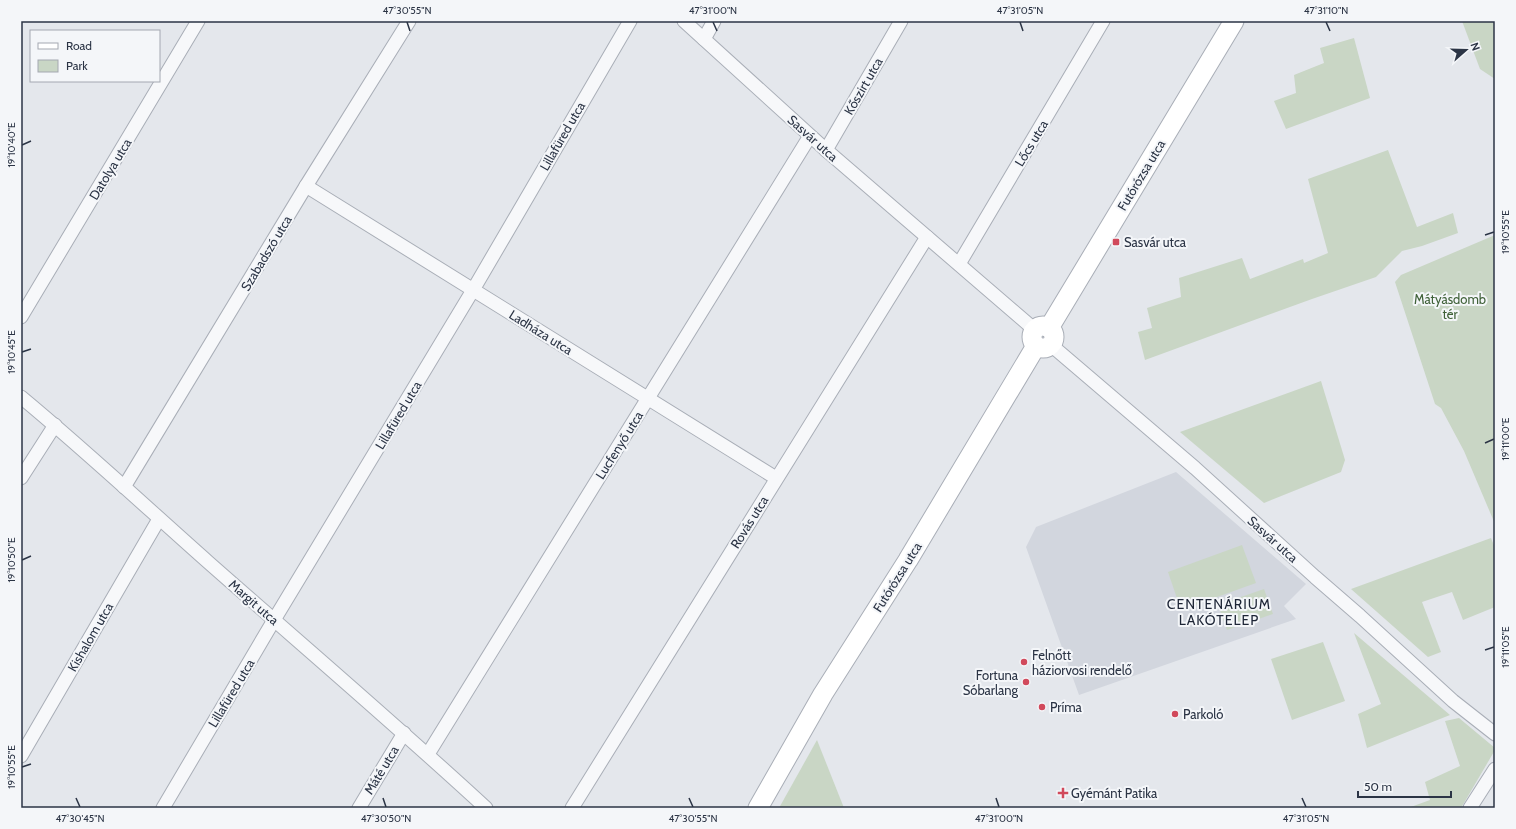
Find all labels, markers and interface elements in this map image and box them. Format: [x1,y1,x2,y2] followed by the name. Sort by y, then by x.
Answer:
[383,4,431,17] text: 47°30'55"N
[689,4,737,17] text: 47°31'00"N
[997,4,1043,17] text: 47°31'05"N
[1304,4,1348,17] text: 47°31'10"N
[30,30,160,82] legend
[1446,30,1486,70] north arrow
[66,38,92,53] text: Road
[1467,41,1483,53] text: N
[840,54,886,117] street label: Kőszirt utca
[66,58,88,73] text: Park
[536,98,588,173] street label: Lillafüred utca
[785,111,842,165] street label: Sasvár utca
[1011,116,1051,169] street label: Lőcs utca
[5,122,18,168] text: 19°10'40"E
[85,135,135,203] street label: Datolya utca
[1114,136,1169,213] street label: Futórózsa utca
[1499,210,1512,254] text: 19°10'55"E
[237,212,295,294] street label: Szabadszó utca
[1124,234,1187,250] place label: Sasvár utca
[1111,237,1121,247] marker: Sasvár utca
[1414,291,1486,322] park label: Mátyásdomb tér
[506,306,576,358] street label: Ladháza utca
[5,330,18,374] text: 19°10'45"E
[371,377,425,452] street label: Lillafüred utca
[592,407,647,482] street label: Lucfenyő utca
[1499,417,1512,460] text: 19°11'00"E
[727,492,772,551] street label: Rovás utca
[1245,512,1302,566] street label: Sasvár utca
[5,537,18,582] text: 19°10'50"E
[869,538,925,615] street label: Futórózsa utca
[226,576,283,628] street label: Margit utca
[1167,595,1271,629] district label: CENTENÁRIUM LAKÓTELEP
[64,599,117,674] street label: Kishalom utca
[1499,626,1512,668] text: 19°11'05"E
[1032,647,1132,678] place label: Felnőtt háziorvosi rendelő
[204,655,258,730] street label: Lillafüred utca
[1019,657,1029,667] marker: Felnőtt háziorvosi rendelő
[963,667,1019,698] place label: Fortuna Sóbarlang
[1021,677,1031,687] marker: Fortuna Sóbarlang
[1050,699,1083,715] place label: Príma
[1037,702,1047,712] marker: Príma
[1183,706,1223,722] place label: Parkoló
[1170,709,1180,719] marker: Parkoló
[360,742,402,797] street label: Máté utca
[5,745,18,789] text: 19°10'55"E
[1358,773,1451,799] scale bar
[1364,779,1392,794] text: 50 m
[1071,785,1158,801] place label: Gyémánt Patika
[1058,788,1068,798] marker: Gyémánt Patika
[55,812,105,825] text: 47°30'45"N
[361,812,411,825] text: 47°30'50"N
[669,812,717,825] text: 47°30'55"N
[975,812,1023,825] text: 47°31'00"N
[1283,812,1329,825] text: 47°31'05"N

